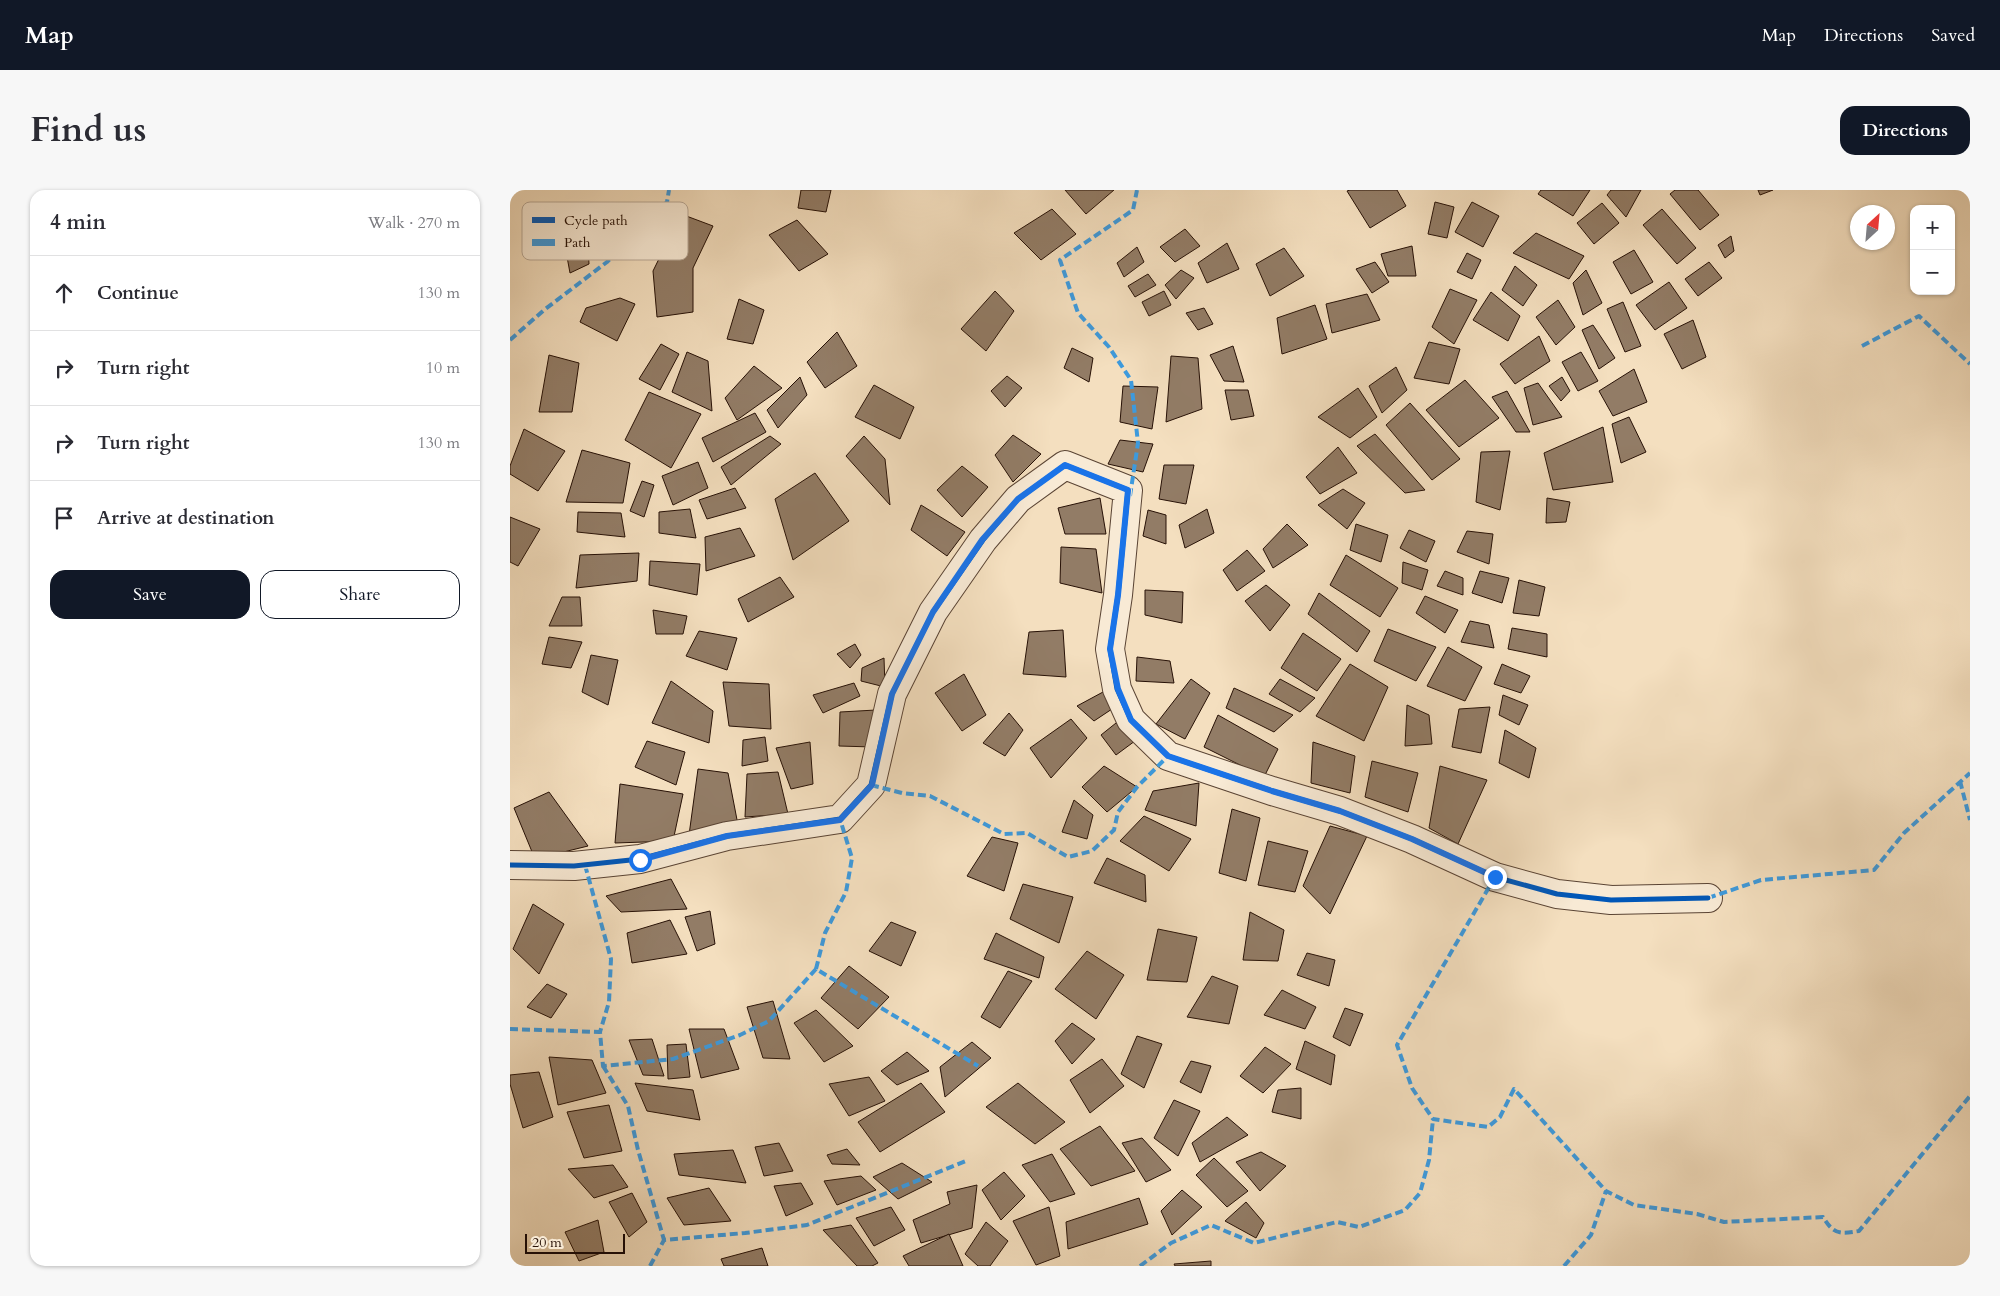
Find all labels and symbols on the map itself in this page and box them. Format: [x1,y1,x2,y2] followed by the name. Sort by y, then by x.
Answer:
[522,202,688,260] legend
[1850,205,1895,250] north arrow
[564,211,628,230] text: Cycle path
[564,233,591,252] text: Path
[629,849,652,872] route start
[1484,866,1507,889] route end
[525,1231,625,1254] scale bar

